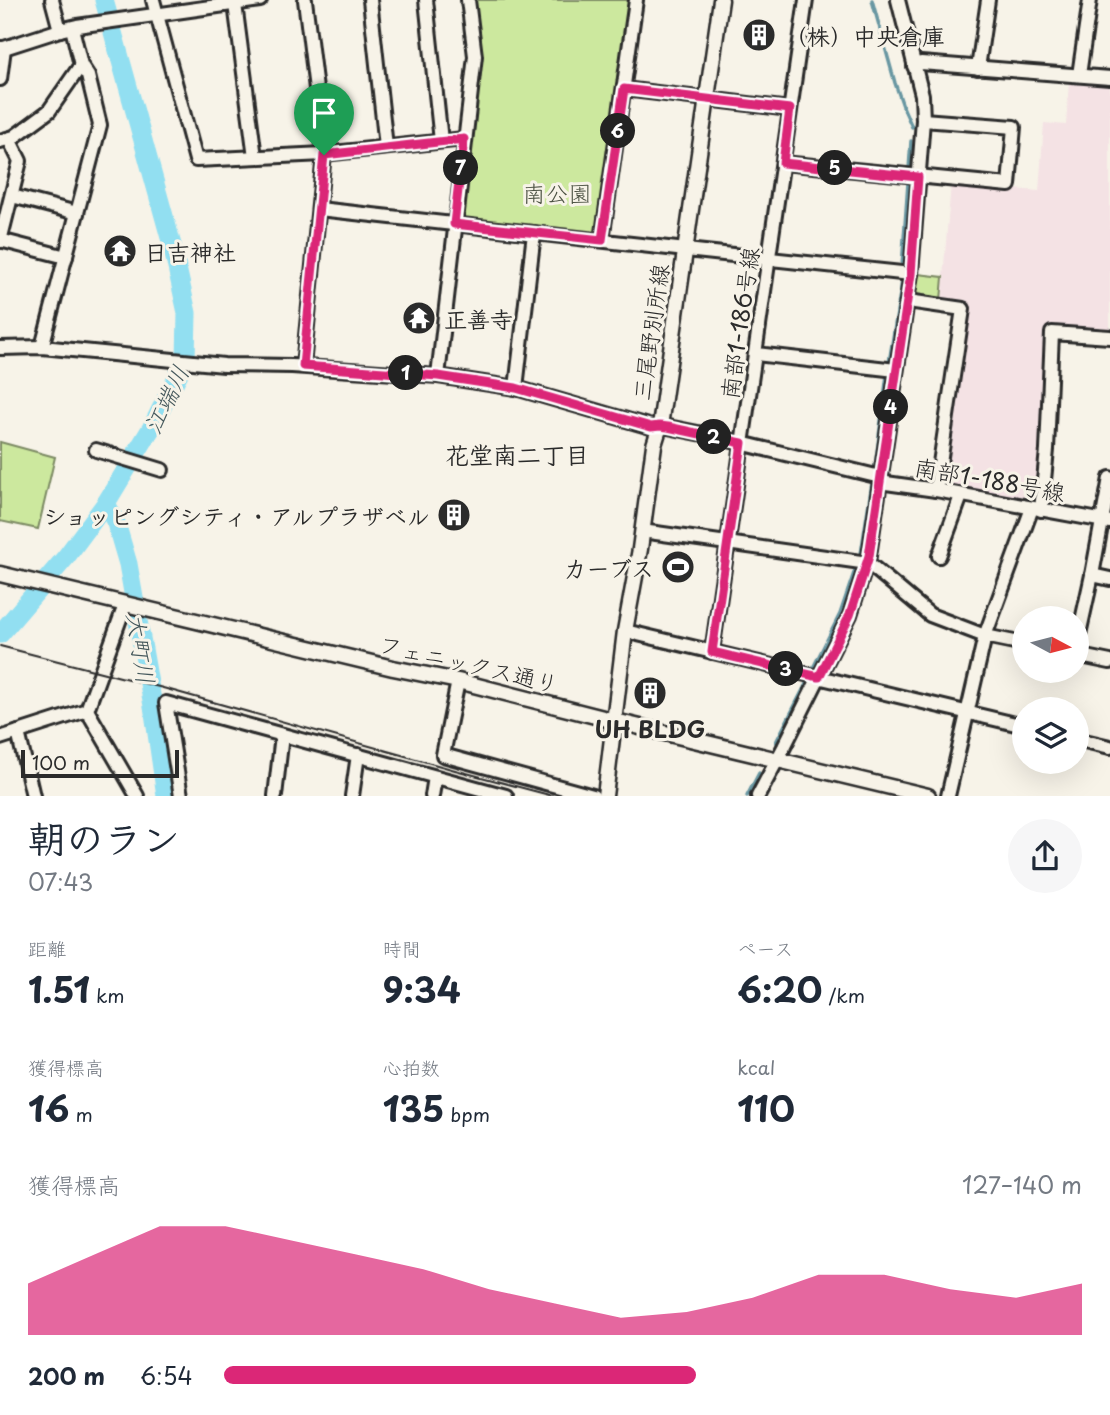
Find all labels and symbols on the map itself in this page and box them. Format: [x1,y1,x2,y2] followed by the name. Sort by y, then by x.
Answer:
[740,16,778,54] building icon: （株）中央倉庫
[784,18,945,53] place label: （株）中央倉庫
[294,83,354,155] pin
[600,114,636,148] pin: 6
[444,150,478,186] pin: 7
[818,150,852,186] pin: 5
[523,175,592,210] park label: 南公園
[101,232,139,270] temple icon: 日吉神社
[144,234,236,269] place label: 日吉神社
[711,245,767,401] street label: 南部1-186号線
[623,261,677,403] street label: 三尾野別所線
[400,299,438,337] temple icon: 正善寺
[444,301,513,336] place label: 正善寺
[388,356,424,390] pin: 1
[133,359,197,439] water label: 江端川
[874,390,908,424] pin: 4
[696,420,732,454] pin: 2
[445,436,589,472] district label: 花堂南二丁目
[912,449,1068,509] street label: 南部1-188号線
[435,496,473,534] building icon: ショッピングシティ・アルプラザベル
[43,498,430,533] place label: ショッピングシティ・アルプラザベル
[659,548,697,586] sports icon: カーブス
[563,550,654,585] place label: カーブス
[1012,606,1088,682] north arrow
[119,610,165,686] water label: 大町川
[376,625,562,701] street label: フェニックス通り
[768,652,804,686] pin: 3
[631,674,669,712] building icon: UH BLDG
[595,711,705,746] place label: UH BLDG
[21,746,178,778] scale bar

